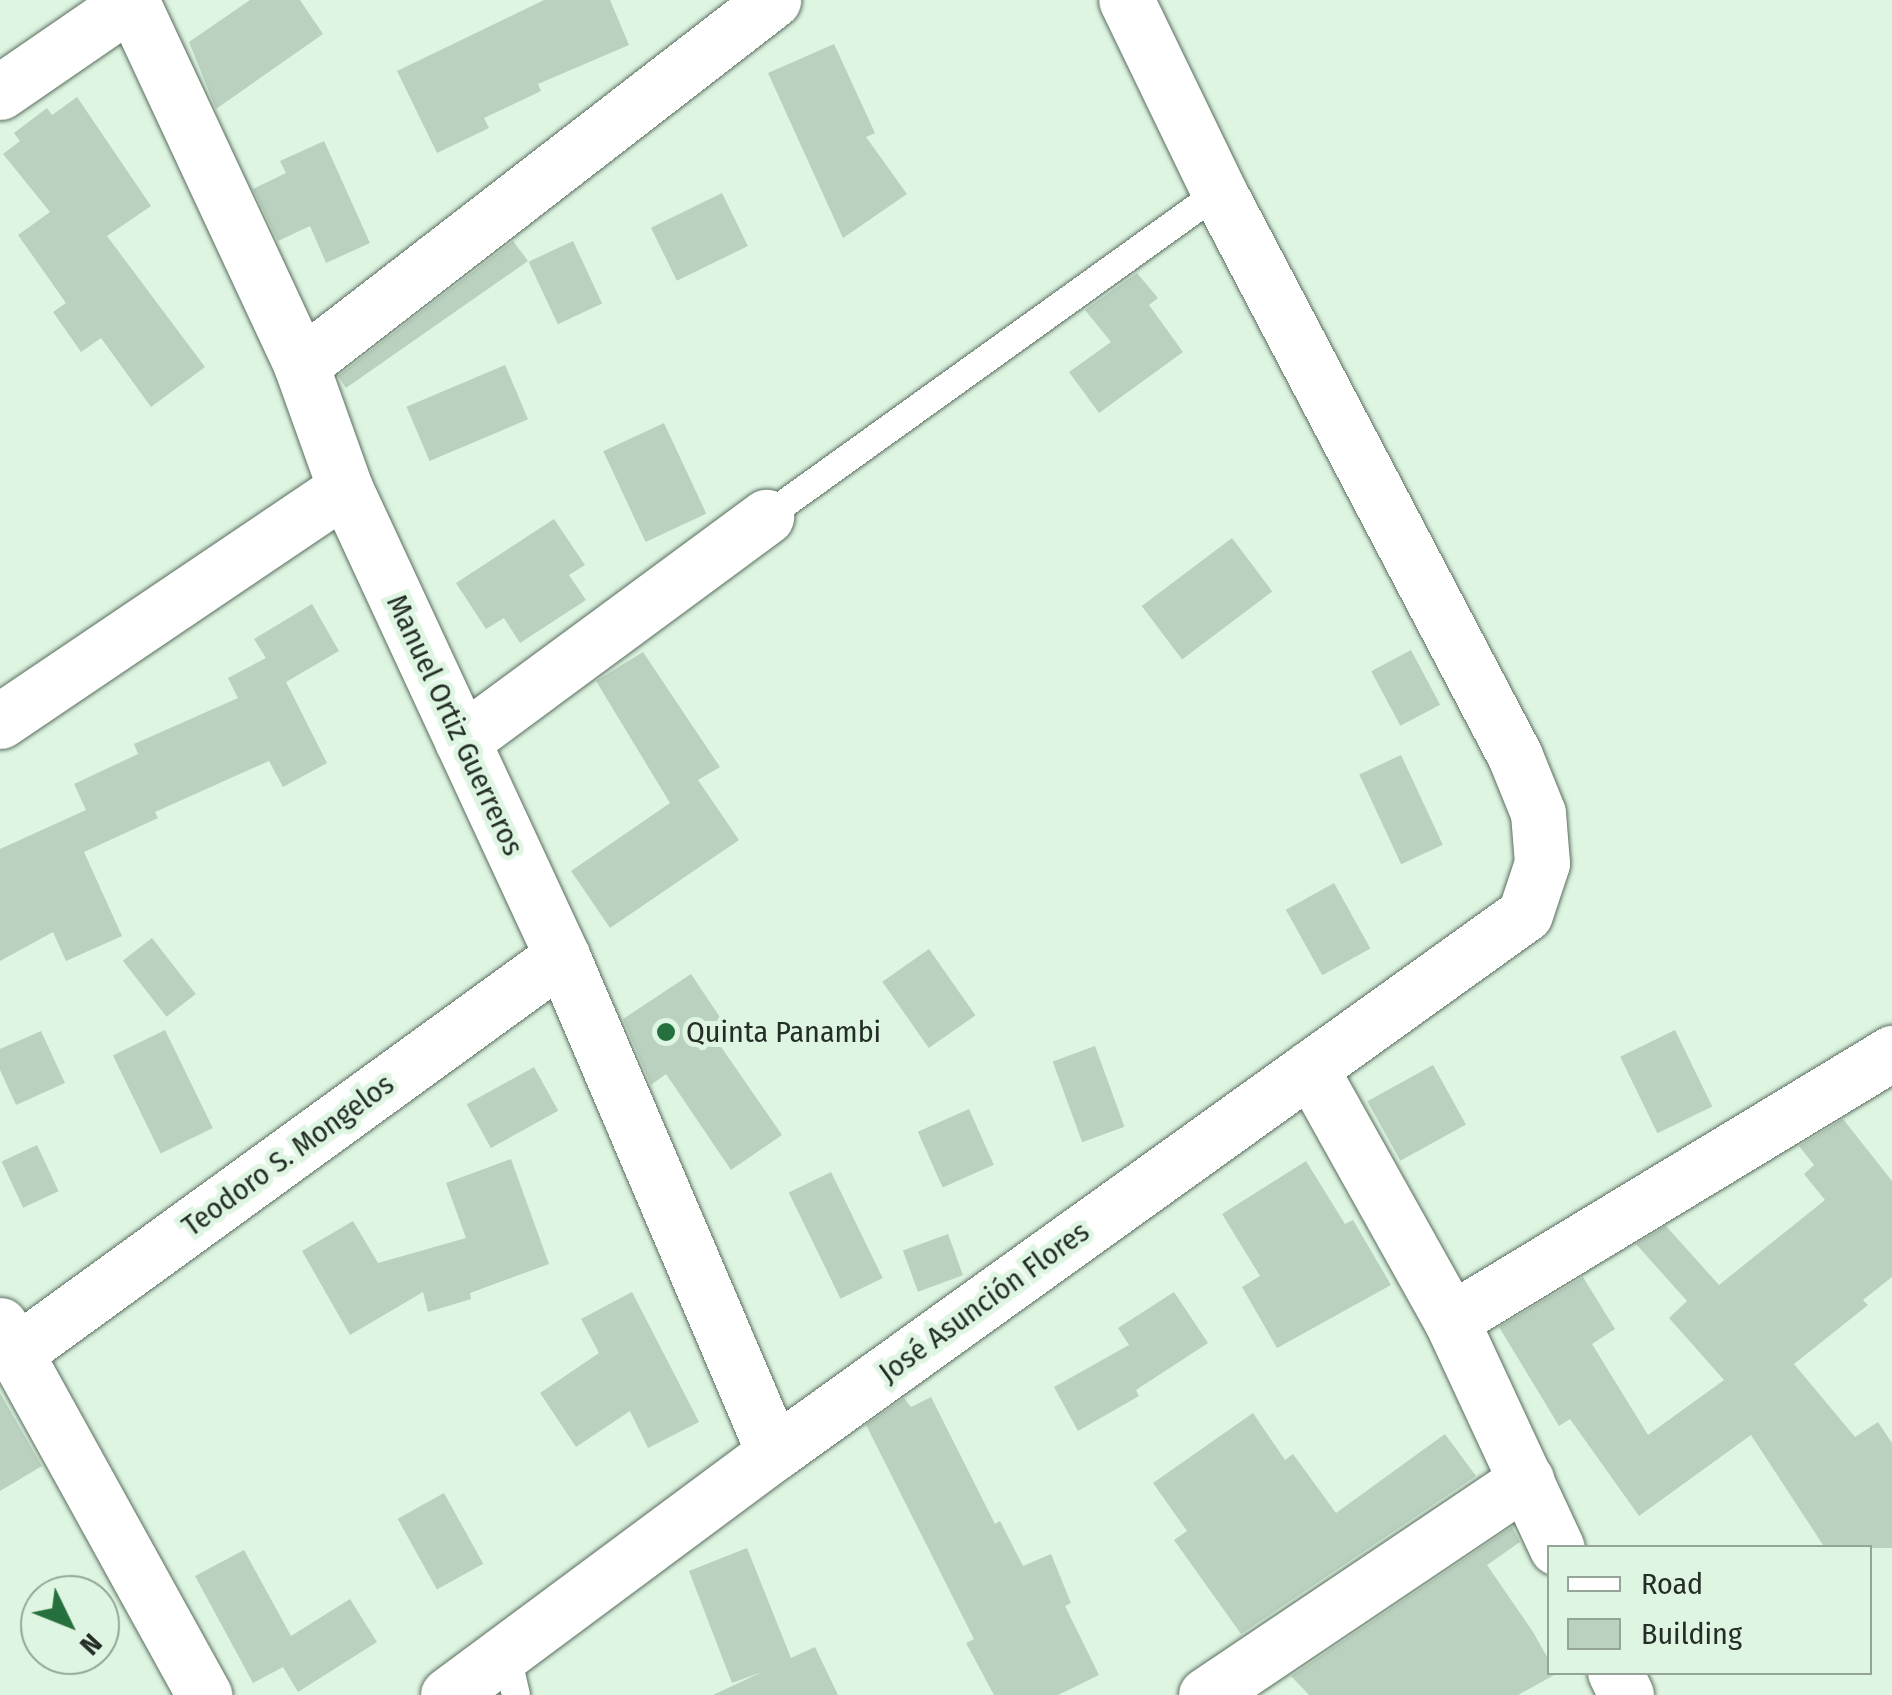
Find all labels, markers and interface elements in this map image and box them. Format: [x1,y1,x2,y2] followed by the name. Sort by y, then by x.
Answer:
[379,589,531,861] street label: Manuel Ortiz Guerreros
[686,1014,881,1050] place label: Quinta Panambi
[655,1021,677,1043] marker: Quinta Panambi
[175,1066,401,1244] street label: Teodoro S. Mongelos
[872,1214,1096,1390] street label: José Asunción Flores
[1547,1545,1872,1675] legend
[1641,1566,1703,1602] text: Road
[20,1575,120,1675] north arrow
[1641,1616,1742,1652] text: Building
[73,1627,109,1662] text: N

